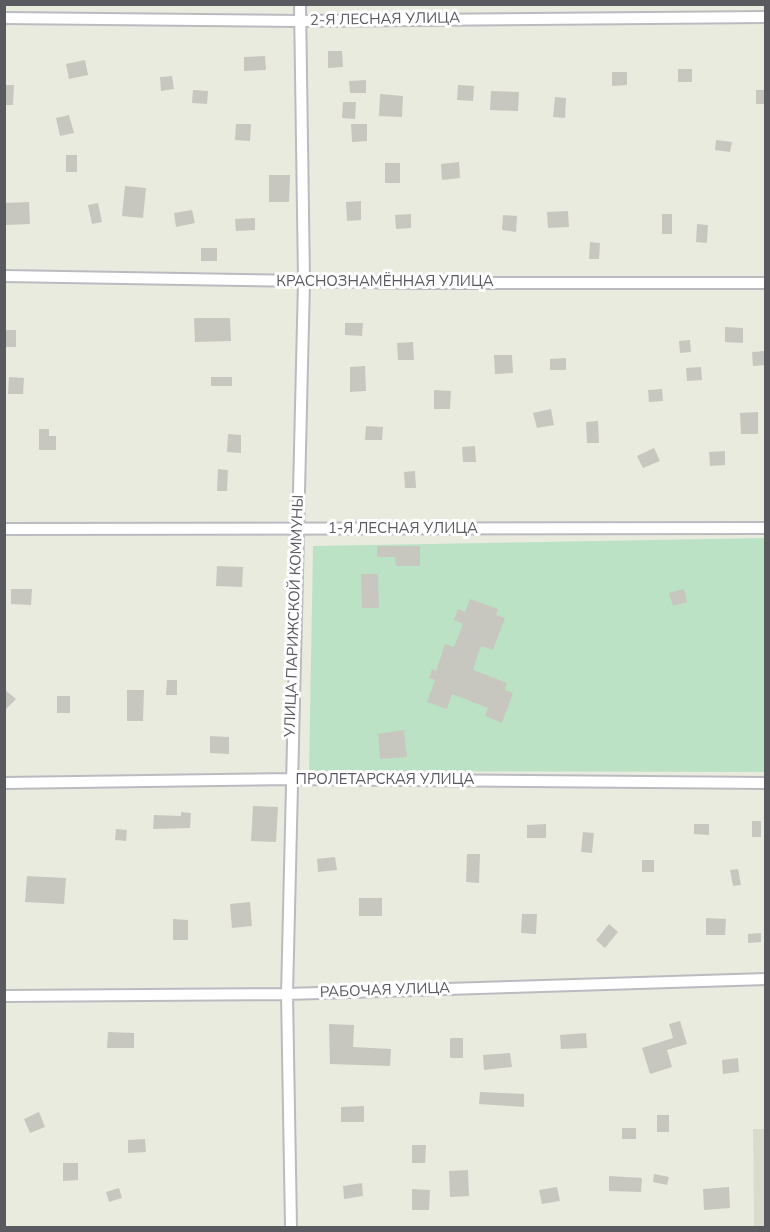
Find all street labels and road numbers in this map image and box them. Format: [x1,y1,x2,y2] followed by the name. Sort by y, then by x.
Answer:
[310,10,460,30] street label: 2-Я ЛЕСНАЯ УЛИЦА
[276,273,494,291] street label: КРАСНОЗНАМЁННАЯ УЛИЦА
[282,495,308,737] street label: УЛИЦА ПАРИЖСКОЙ КОММУНЫ
[328,520,478,538] street label: 1-Я ЛЕСНАЯ УЛИЦА
[296,771,474,789] street label: ПРОЛЕТАРСКАЯ УЛИЦА
[320,980,450,1002] street label: РАБОЧАЯ УЛИЦА

